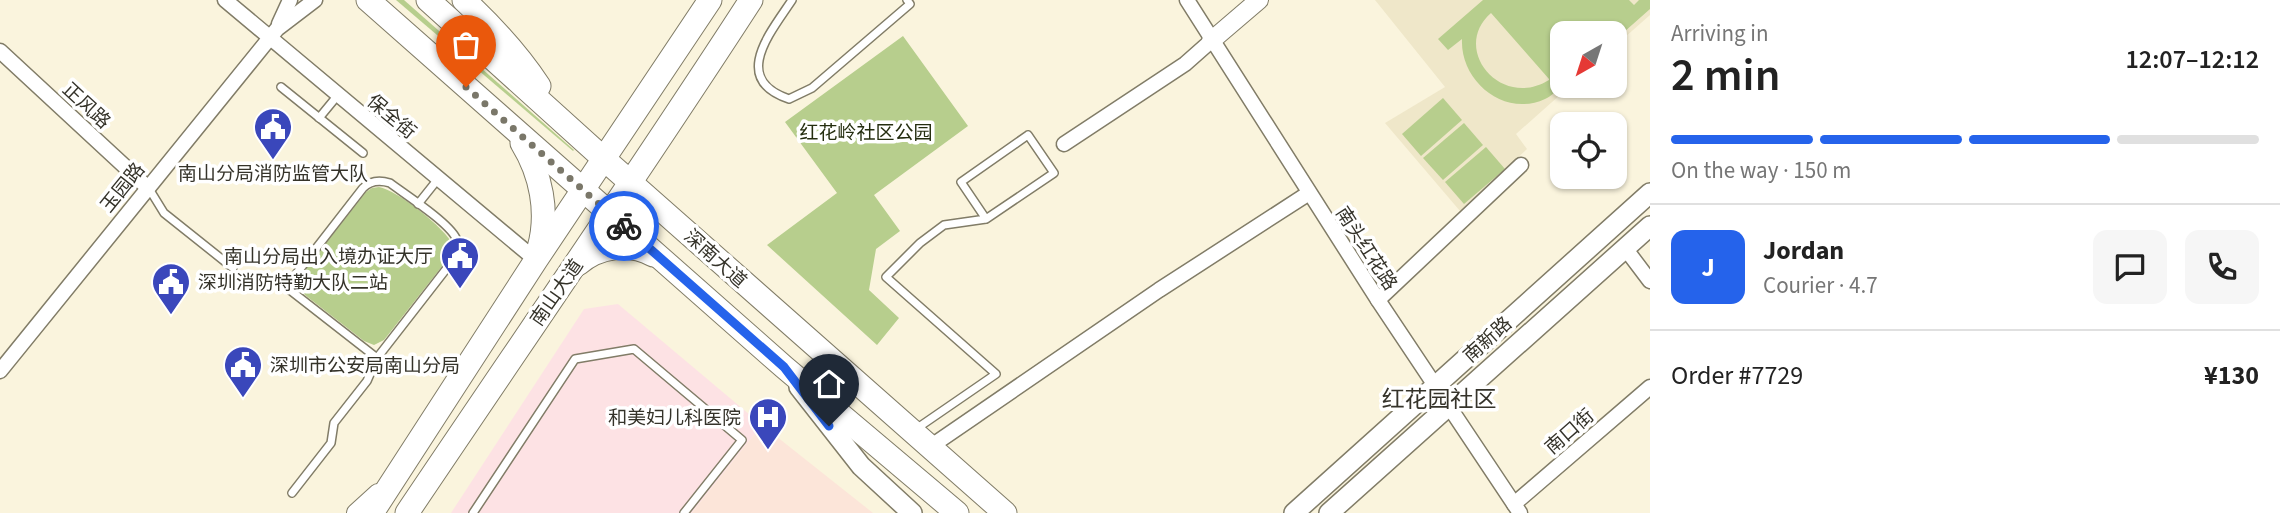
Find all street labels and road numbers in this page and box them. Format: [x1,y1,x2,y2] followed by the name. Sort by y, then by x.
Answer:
[56,77,116,135] street label: 正风路
[361,88,422,146] street label: 保全街
[95,157,152,219] street label: 玉园路
[1329,202,1403,296] street label: 南头红花路
[678,224,752,295] street label: 深南大道
[524,254,590,332] street label: 南山大道
[1458,311,1518,369] street label: 南新路
[1540,403,1600,461] street label: 南口街

